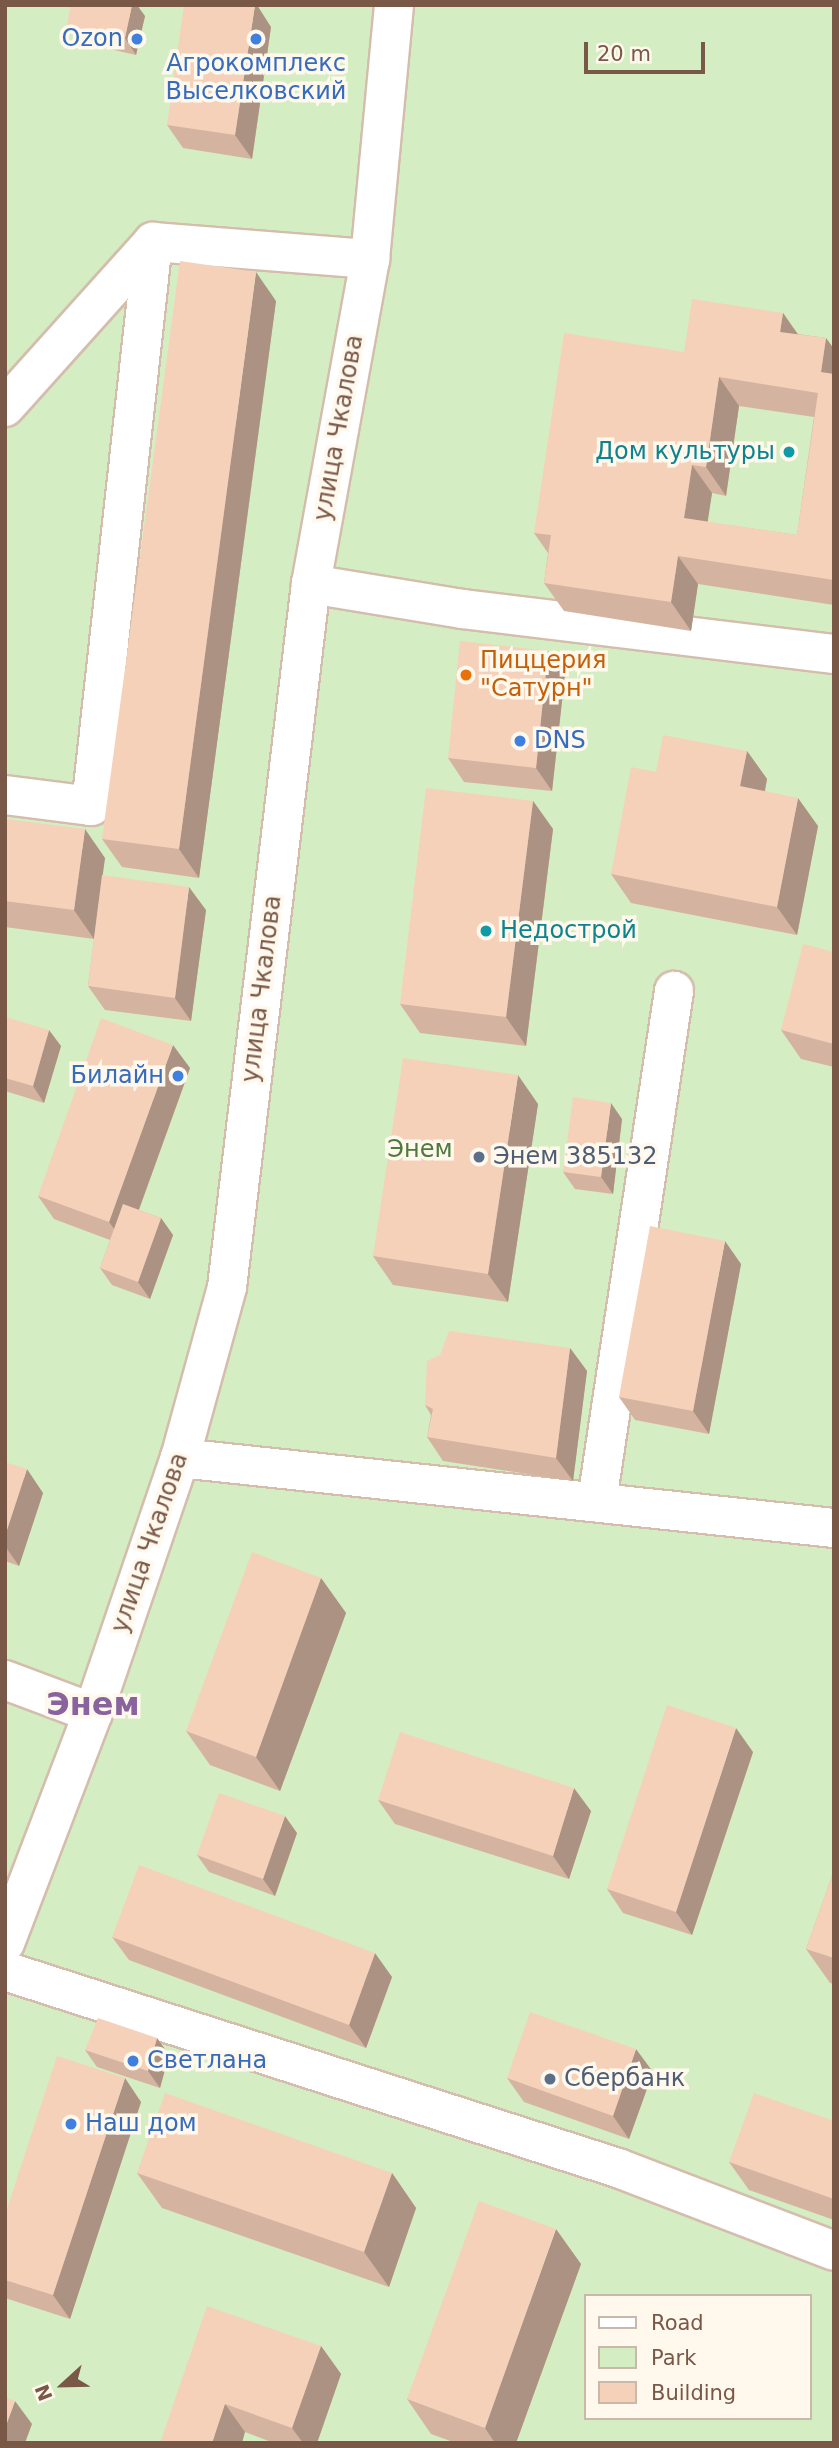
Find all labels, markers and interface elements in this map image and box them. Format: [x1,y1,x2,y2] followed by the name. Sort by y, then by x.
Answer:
[62,25,123,53] place label: Ozon
[587,28,708,72] scale bar
[129,31,145,47] marker: Ozon
[248,31,264,47] marker: Агрокомплекс Выселковский
[597,42,651,66] text: 20 m
[166,50,346,106] place label: Агрокомплекс Выселковский
[308,333,370,523] street label: улица Чкалова
[595,438,775,466] place label: Дом культуры
[781,444,797,460] marker: Дом культуры
[480,647,606,703] place label: Пиццерия "Сатурн"
[458,667,474,683] marker: Пиццерия "Сатурн"
[534,727,586,755] place label: DNS
[512,733,528,749] marker: DNS
[236,894,288,1084] street label: улица Чкалова
[500,917,637,945] place label: Недострой
[478,923,494,939] marker: Недострой
[71,1062,164,1090] place label: Билайн
[170,1068,186,1084] marker: Билайн
[387,1136,453,1164] park label: Энем
[493,1143,658,1171] place label: Энем 385132
[471,1149,487,1165] marker: Энем 385132
[106,1449,194,1637] street label: улица Чкалова
[46,1685,140,1723] district label: Энем
[147,2047,267,2075] place label: Светлана
[125,2053,141,2069] marker: Светлана
[564,2065,685,2093] place label: Сбербанк
[542,2071,558,2087] marker: Сбербанк
[85,2110,197,2138] place label: Наш дом
[63,2116,79,2132] marker: Наш дом
[584,2294,811,2420] legend
[651,2311,704,2335] text: Road
[651,2346,696,2370] text: Park
[28,2350,98,2420] north arrow
[30,2381,57,2404] text: N
[651,2381,736,2405] text: Building

